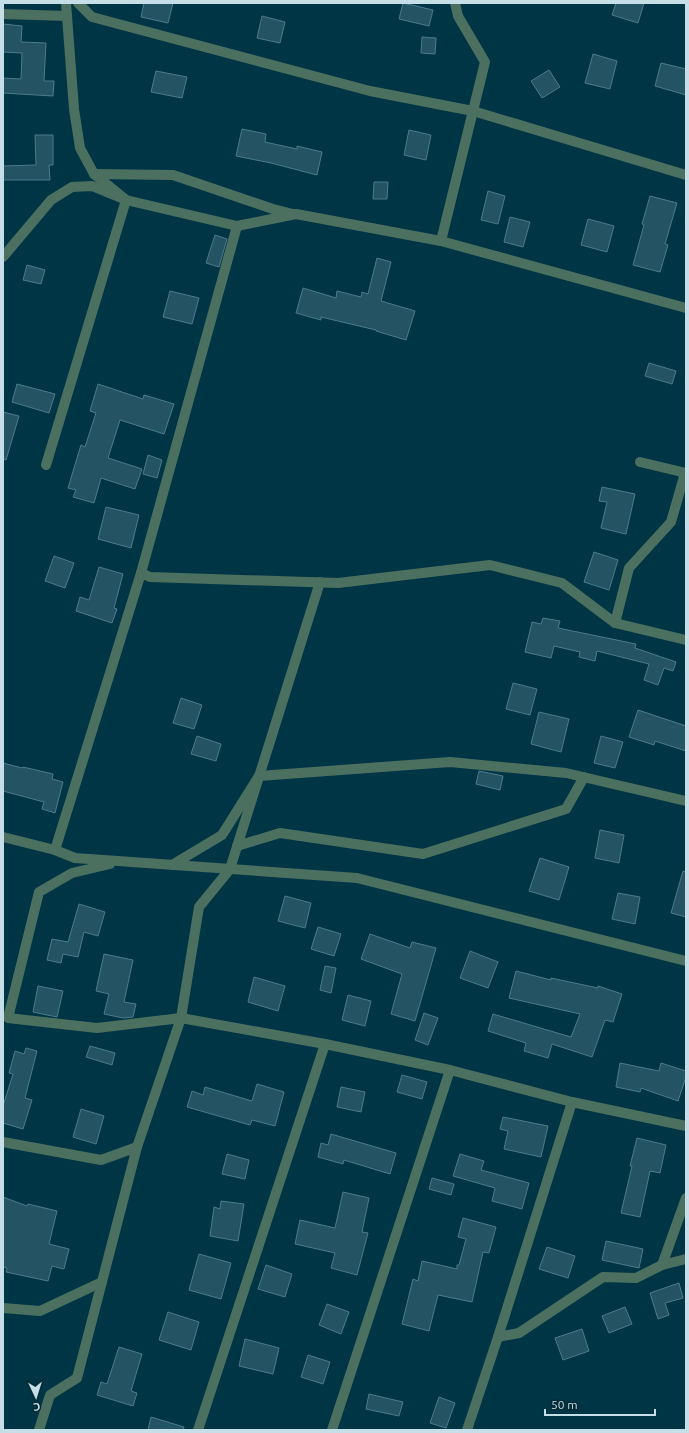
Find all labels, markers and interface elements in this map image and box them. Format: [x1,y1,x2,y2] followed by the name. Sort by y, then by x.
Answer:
[16,1377,56,1417] north arrow
[545,1391,655,1417] scale bar
[551,1398,578,1411] text: 50 m
[33,1401,41,1413] text: С

